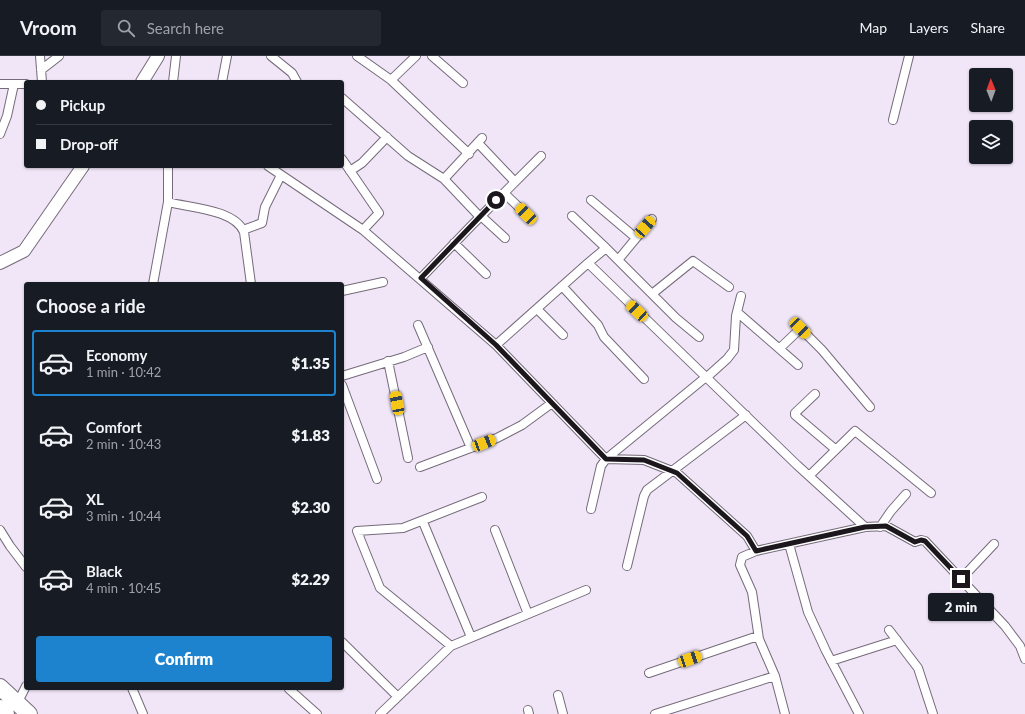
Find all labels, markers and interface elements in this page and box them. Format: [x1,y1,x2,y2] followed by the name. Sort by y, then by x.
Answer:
[101,10,381,46] search box
[20,16,77,39] text: Vroom
[115,17,137,39] icon: search
[147,19,224,37] text: Search here
[859,19,887,36] text: Map
[909,19,949,36] text: Layers
[971,19,1005,36] text: Share
[969,68,1013,112] north arrow
[969,68,1013,164] map controls
[60,96,105,114] text: Pickup
[969,120,1013,164] button: layers
[60,135,118,153] text: Drop-off
[487,191,505,209] route start
[513,201,539,227] car
[633,214,657,240] car
[36,295,145,317] text: Choose a ride
[624,298,650,324] car
[787,315,813,341] car
[38,345,74,381] icon: car
[86,346,147,364] text: Economy
[292,354,330,372] text: $1.35
[86,364,161,380] text: 1 min · 10:42
[389,390,405,416] car
[38,417,74,453] icon: car
[86,418,142,436] text: Comfort
[292,426,330,444] text: $1.83
[471,433,497,453] car
[86,436,161,452] text: 2 min · 10:43
[38,489,74,525] icon: car
[86,490,104,508] text: XL
[292,498,330,516] text: $2.30
[86,508,161,524] text: 3 min · 10:44
[38,561,74,597] icon: car
[86,562,122,580] text: Black
[292,570,330,588] text: $2.29
[952,570,970,588] route end
[86,580,161,596] text: 4 min · 10:45
[928,593,994,621] callout: 2 min
[945,599,977,615] text: 2 min
[36,636,332,682] button: Confirm
[677,649,703,669] car

